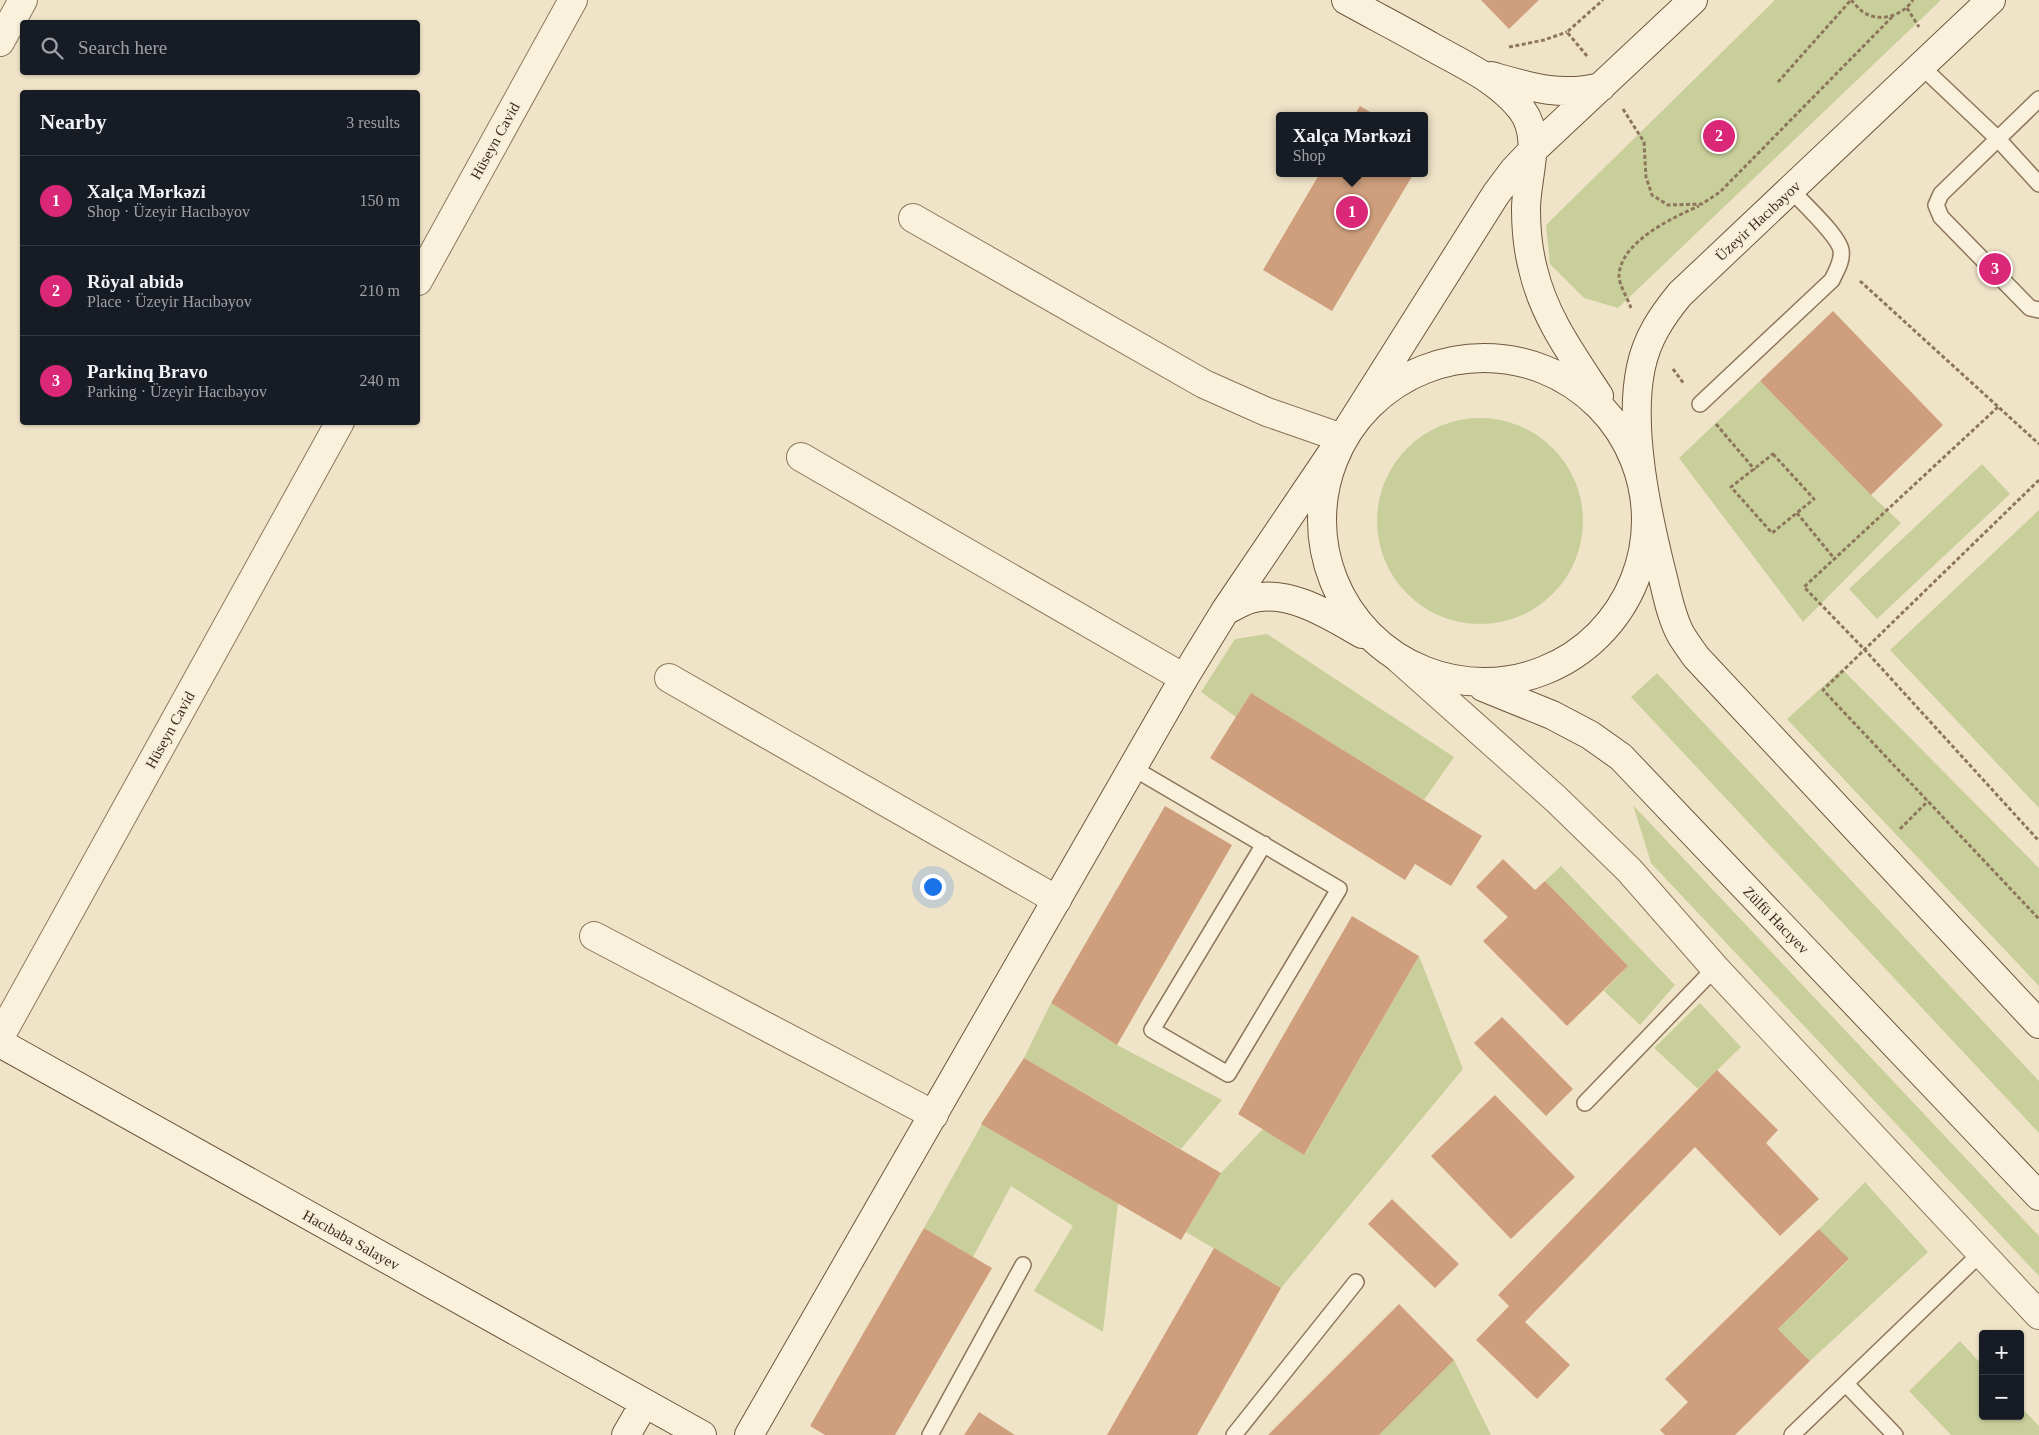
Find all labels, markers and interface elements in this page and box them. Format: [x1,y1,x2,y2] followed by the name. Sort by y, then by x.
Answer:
[20,20,420,75] search box
[38,34,66,62] icon: search
[78,37,167,58] text: Search here
[467,99,523,182] street label: Hüseyn Cavid
[40,110,107,134] text: Nearby
[1276,112,1428,177] popup
[346,114,400,131] text: 3 results
[1703,117,1735,155] pin: 2
[1293,125,1411,146] text: Xalça Mərkəzi
[1293,147,1326,164] text: Shop
[1712,177,1804,264] street label: Üzeyir Hacıbəyov
[87,181,206,202] text: Xalça Mərkəzi
[52,192,60,209] text: 1
[360,192,400,209] text: 150 m
[1336,193,1368,231] pin: 1
[87,203,250,220] text: Shop · Üzeyir Hacıbəyov
[1979,250,2011,288] pin: 3
[87,271,184,292] text: Röyal abidə
[52,282,60,299] text: 2
[360,282,400,299] text: 210 m
[87,293,252,310] text: Place · Üzeyir Hacıbəyov
[87,361,208,382] text: Parkinq Bravo
[52,372,60,389] text: 3
[360,372,400,389] text: 240 m
[87,383,267,400] text: Parking · Üzeyir Hacıbəyov
[142,688,198,771] street label: Hüseyn Cavid
[920,874,946,900] your location
[1740,883,1812,957] street label: Zülfü Hacıyev
[300,1207,402,1273] street label: Hacıbaba Salayev
[1979,1330,2024,1420] map controls
[1979,1330,2024,1375] button: +
[1979,1375,2024,1420] button: −

